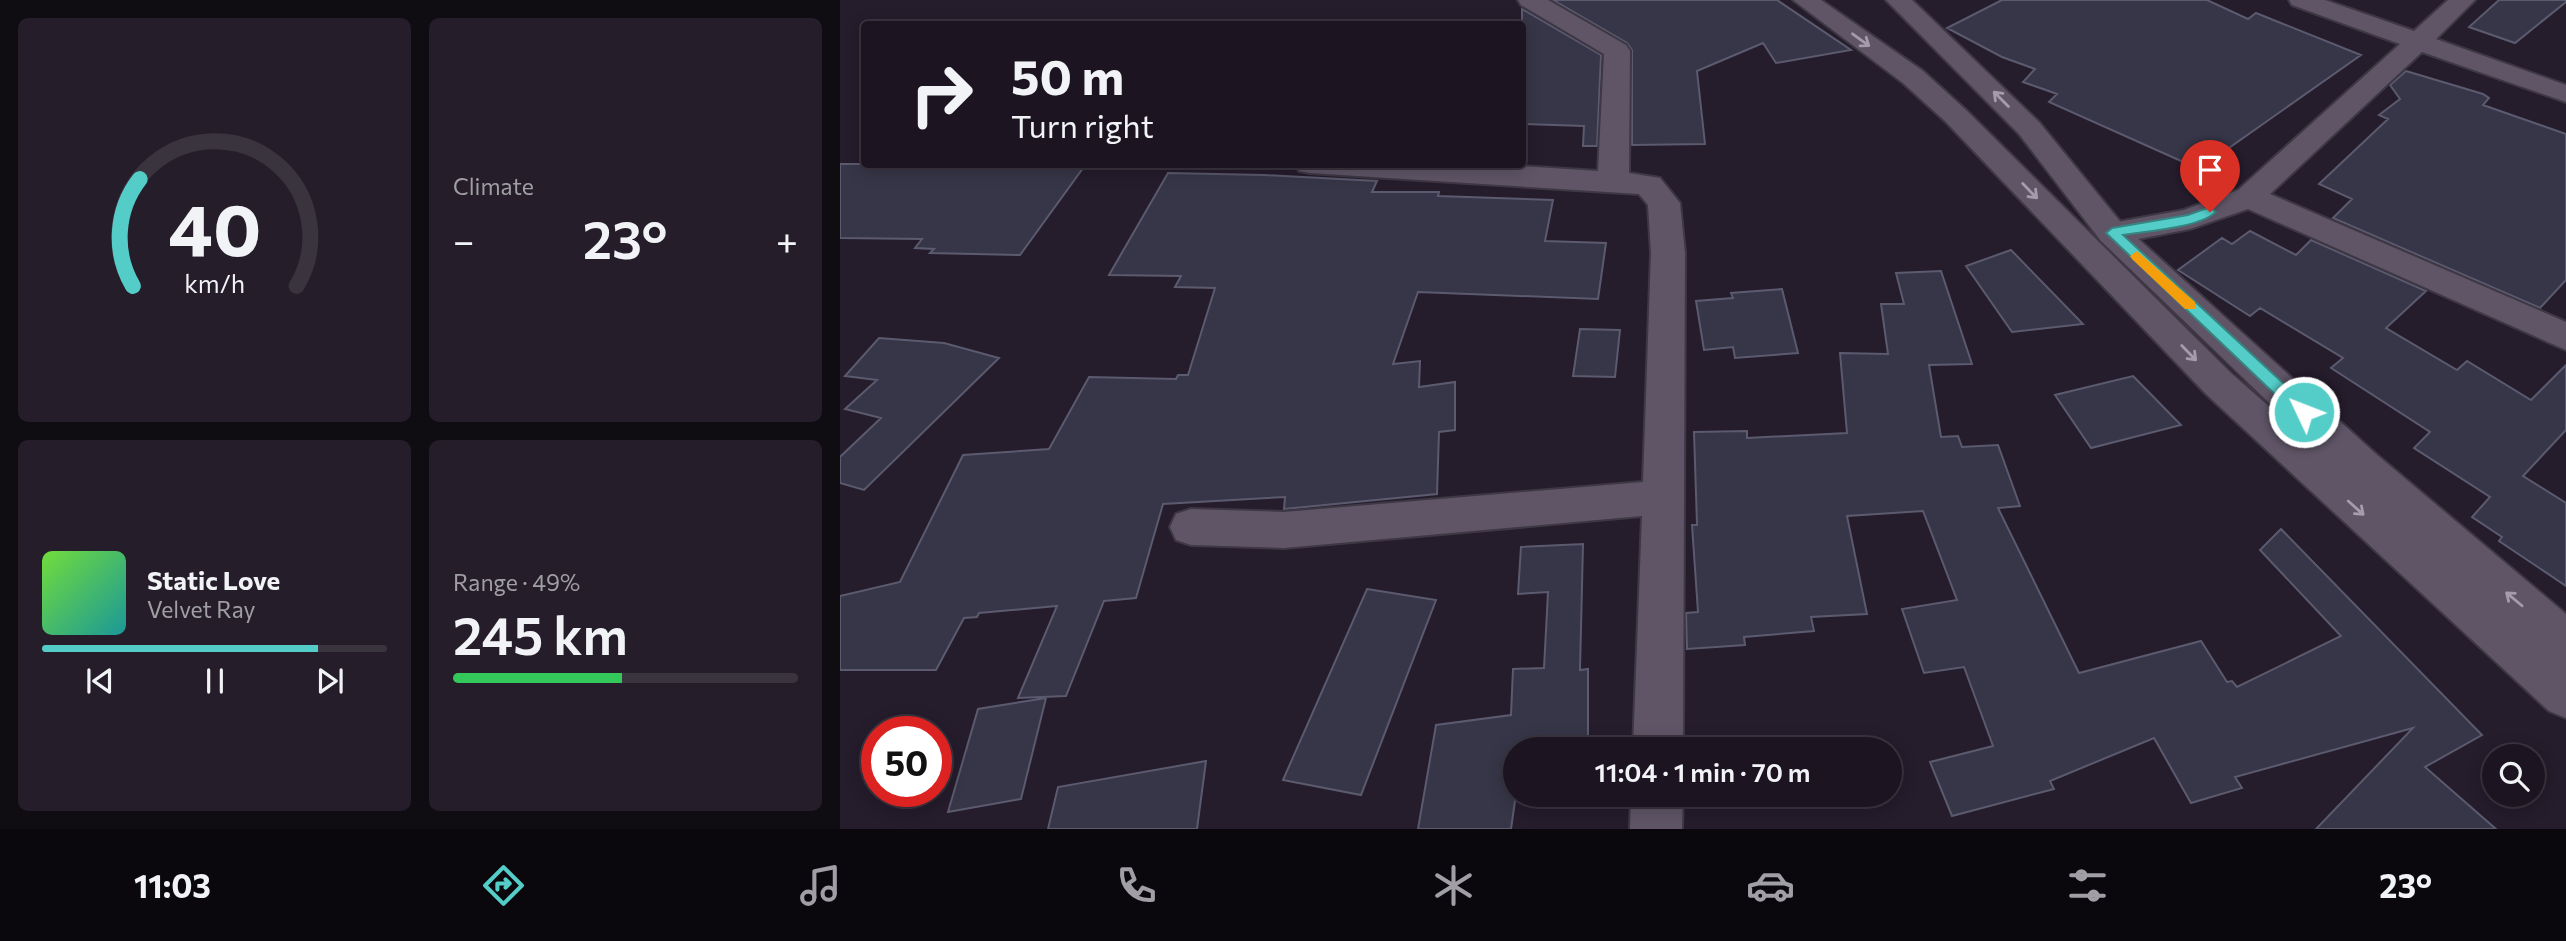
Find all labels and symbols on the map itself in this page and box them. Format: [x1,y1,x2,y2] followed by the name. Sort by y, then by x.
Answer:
[1851,33,1870,47] one-way arrow
[1992,91,2009,108] one-way arrow
[2180,140,2240,212] pin
[2021,182,2038,199] one-way arrow
[2180,345,2197,362] one-way arrow
[2267,375,2341,449] position arrow
[2347,499,2364,516] one-way arrow
[2505,591,2523,607] one-way arrow
[861,716,952,807] speed limit sign: 50

